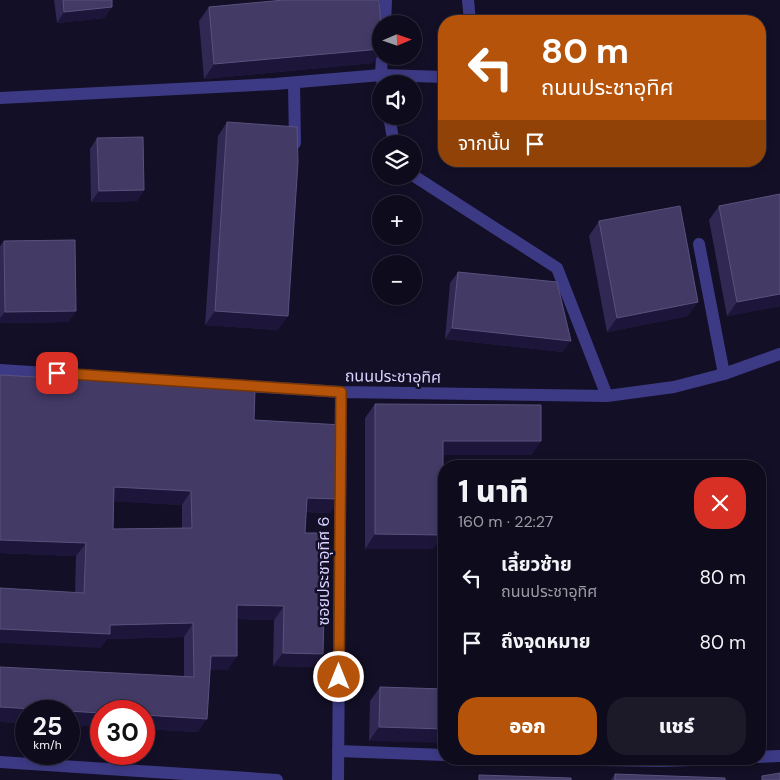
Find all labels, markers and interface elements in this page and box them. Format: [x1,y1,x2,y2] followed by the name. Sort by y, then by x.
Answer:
[372,15,422,65] north arrow
[372,15,422,305] map controls
[541,28,629,74] text: 80 m
[458,35,523,100] icon: left
[541,73,674,102] text: ถนนประชาอุทิศ
[372,75,422,125] button: sound
[521,130,549,158] icon: arrive
[458,131,511,156] text: จากนั้น
[372,135,422,185] button: layers
[372,195,422,245] button: +
[372,255,422,305] button: −
[36,352,78,394] pin
[43,359,71,387] icon: arrive
[345,365,441,388] street label: ถนนประชาอุทิศ
[458,472,529,511] text: 1 นาที
[694,477,746,529] button: close
[458,511,553,532] text: 160 m · 22:27
[313,516,334,626] street label: ซอยประชาอุทิศ 6
[501,552,572,577] text: เลี้ยวซ้าย
[458,564,486,592] icon: left
[699,565,746,590] text: 80 m
[501,581,597,602] text: ถนนประชาอุทิศ
[458,629,486,657] icon: arrive
[501,629,591,654] text: ถึงจุดหมาย
[699,630,746,655] text: 80 m
[312,650,364,702] position arrow
[458,697,597,755] button: ออก
[607,697,746,755] button: แชร์
[90,700,155,765] speed limit sign: 30
[33,710,62,743] text: 25
[33,737,62,753] text: km/h

